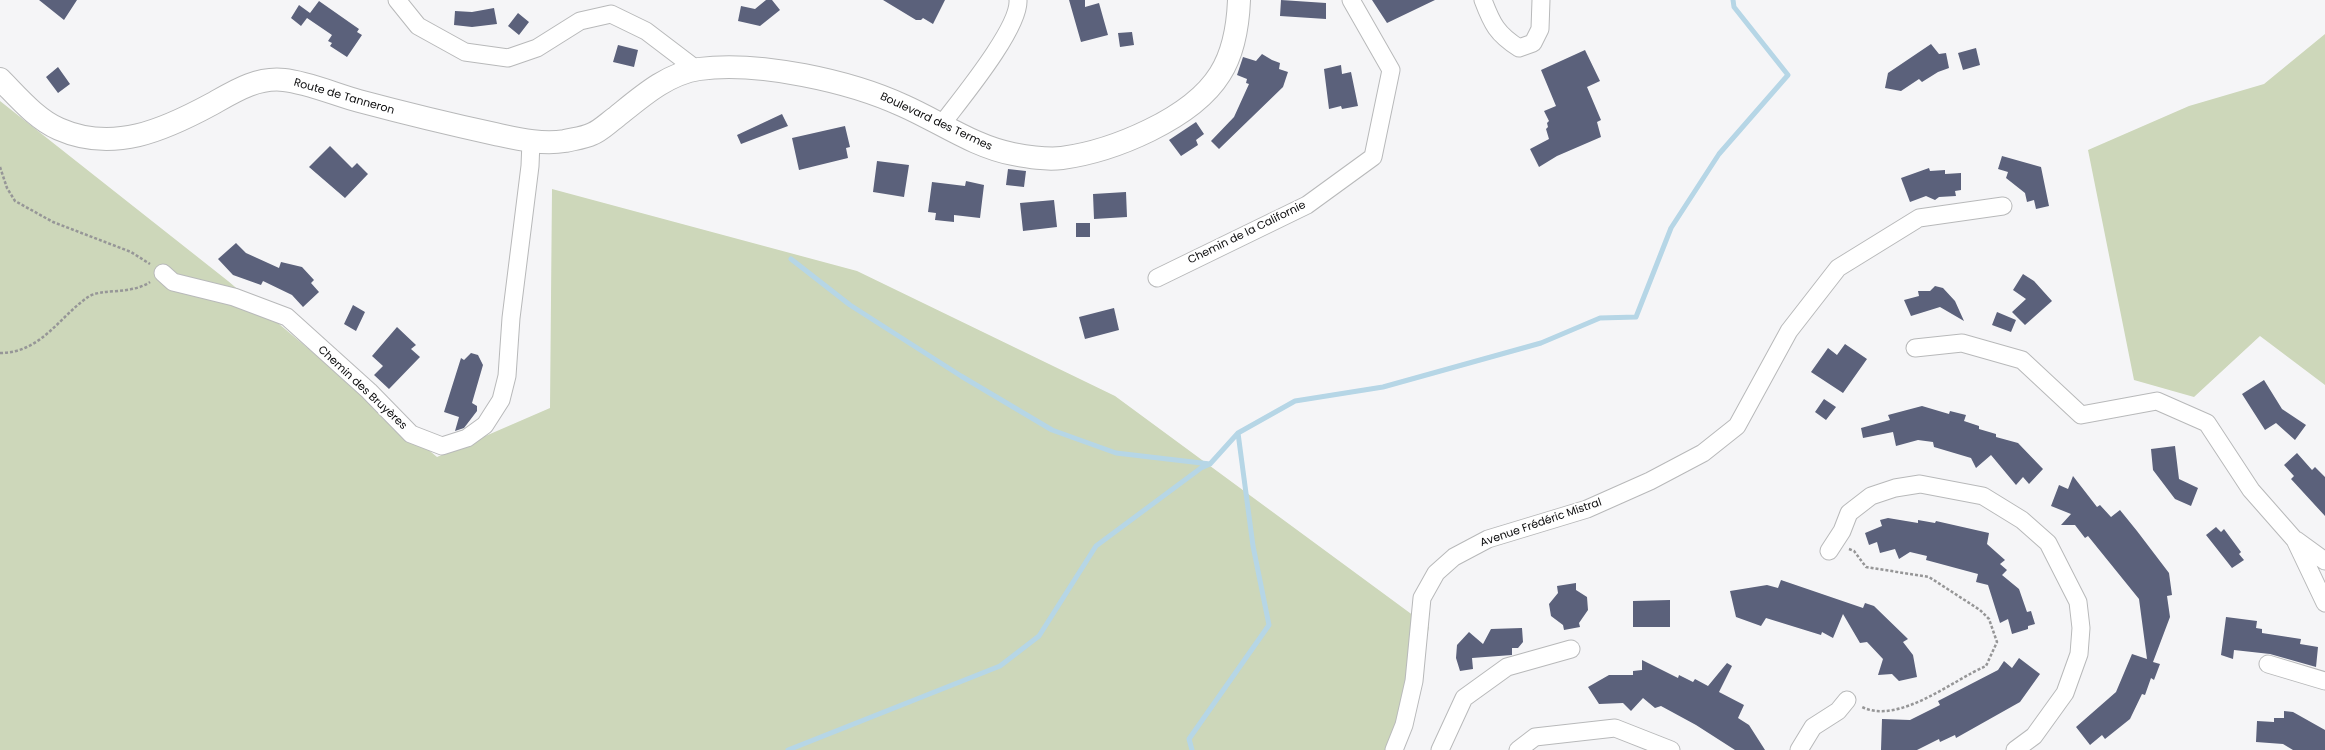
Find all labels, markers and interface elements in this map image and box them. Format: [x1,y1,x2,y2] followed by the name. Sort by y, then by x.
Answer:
[292,76,396,118] street label: Route de Tanneron
[878,90,994,154] street label: Boulevard des Termes
[1186,199,1308,267] street label: Chemin de la Californie
[315,343,409,433] street label: Chemin des Bruyères
[1479,496,1603,550] street label: Avenue Frédéric Mistral

